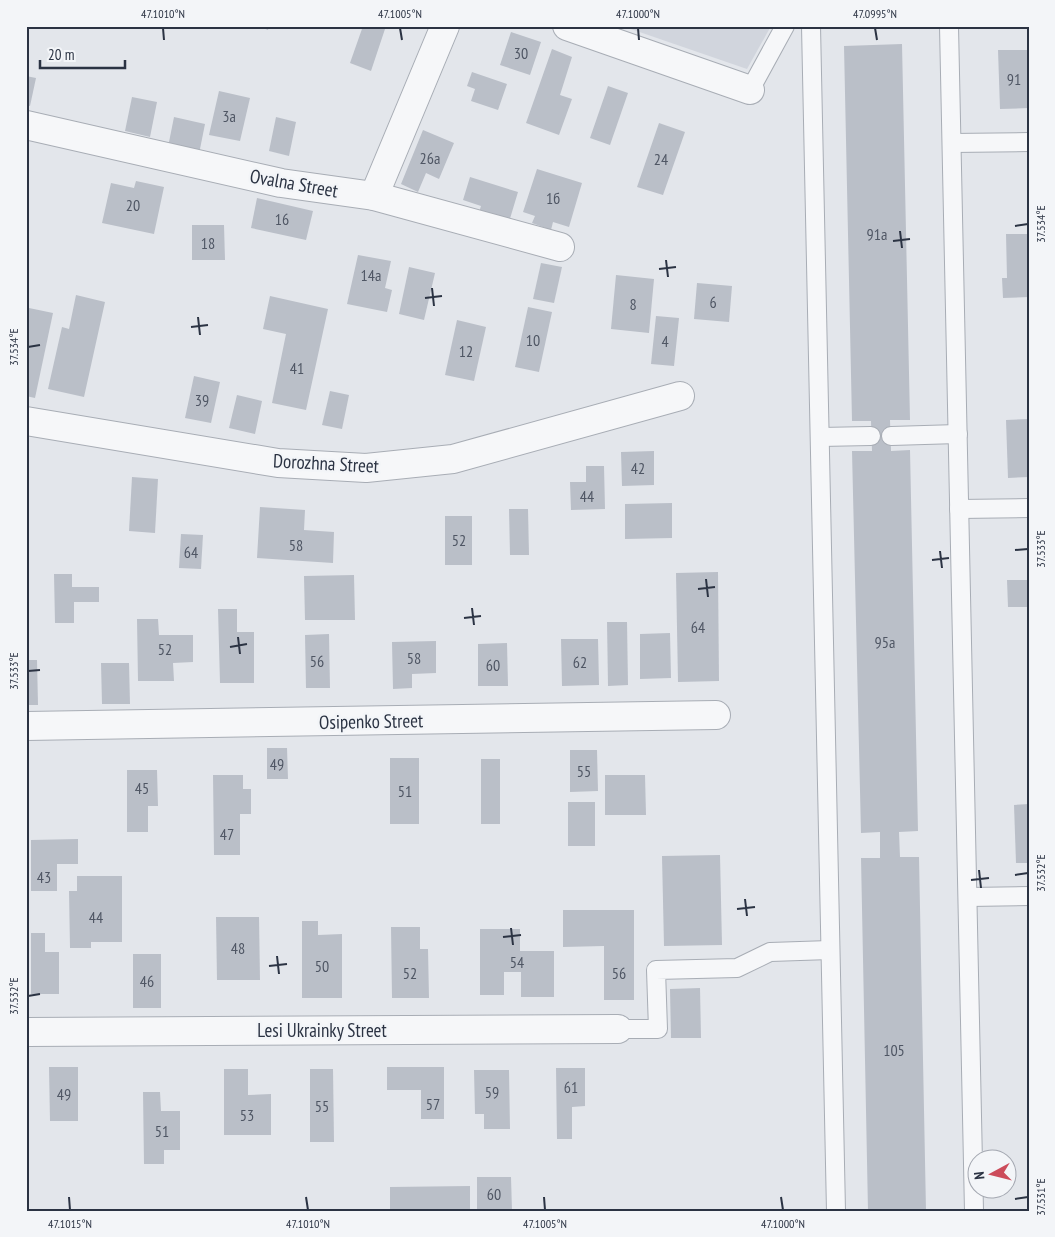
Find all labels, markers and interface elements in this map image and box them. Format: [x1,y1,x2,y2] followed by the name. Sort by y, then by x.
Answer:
[141,6,185,21] text: 47.1010°N
[378,6,422,21] text: 47.1005°N
[616,6,660,21] text: 47.1000°N
[853,6,897,21] text: 47.0995°N
[40,38,125,70] scale bar
[514,43,528,63] house number: 30
[48,45,74,64] text: 20 m
[1007,69,1021,89] house number: 91
[222,106,236,126] house number: 3а
[420,148,440,168] house number: 26а
[654,149,668,169] house number: 24
[248,163,341,203] street label: Ovalna Street
[546,188,560,208] house number: 1б
[126,195,140,215] house number: 20
[1033,205,1048,243] text: 37.534°E
[275,209,289,229] house number: 16
[867,224,887,244] house number: 91а
[201,233,215,253] house number: 18
[361,265,381,285] house number: 14а
[709,292,717,312] house number: 6
[629,294,637,314] house number: 8
[6,328,21,366] text: 37.534°E
[526,330,540,350] house number: 10
[661,331,669,351] house number: 4
[459,341,473,361] house number: 12
[290,358,304,378] house number: 41
[195,390,209,410] house number: 39
[273,448,380,478] street label: Dorozhna Street
[631,458,645,478] house number: 42
[580,486,594,506] house number: 44
[452,530,466,550] house number: 52
[1033,530,1048,568] text: 37.533°E
[289,535,303,555] house number: 58
[184,542,198,562] house number: 64
[691,617,705,637] house number: 64
[875,632,895,652] house number: 95а
[158,639,172,659] house number: 52
[407,648,421,668] house number: 58
[310,651,324,671] house number: 56
[6,652,21,690] text: 37.533°E
[573,652,587,672] house number: 62
[486,655,500,675] house number: 60
[319,708,424,734] street label: Osipenko Street
[270,754,284,774] house number: 49
[577,761,591,781] house number: 55
[135,778,149,798] house number: 45
[398,781,412,801] house number: 51
[220,824,234,844] house number: 47
[1033,854,1048,892] text: 37.532°E
[37,867,51,887] house number: 43
[89,907,103,927] house number: 44
[231,938,245,958] house number: 48
[510,952,524,972] house number: 54
[315,956,329,976] house number: 50
[403,963,417,983] house number: 52
[612,963,626,983] house number: 56
[140,971,154,991] house number: 46
[6,977,21,1015] text: 37.532°E
[257,1018,387,1042] street label: Lesi Ukrainky Street
[883,1040,905,1060] house number: 105
[564,1077,578,1097] house number: 61
[485,1082,499,1102] house number: 59
[57,1084,71,1104] house number: 49
[426,1094,440,1114] house number: 57
[315,1096,329,1116] house number: 55
[240,1105,254,1125] house number: 53
[155,1121,169,1141] house number: 51
[968,1150,1018,1200] north arrow
[970,1171,988,1180] text: N
[1033,1178,1048,1216] text: 37.531°E
[487,1184,501,1204] house number: 60
[48,1216,92,1231] text: 47.1015°N
[286,1216,330,1231] text: 47.1010°N
[523,1216,567,1231] text: 47.1005°N
[761,1216,805,1231] text: 47.1000°N

